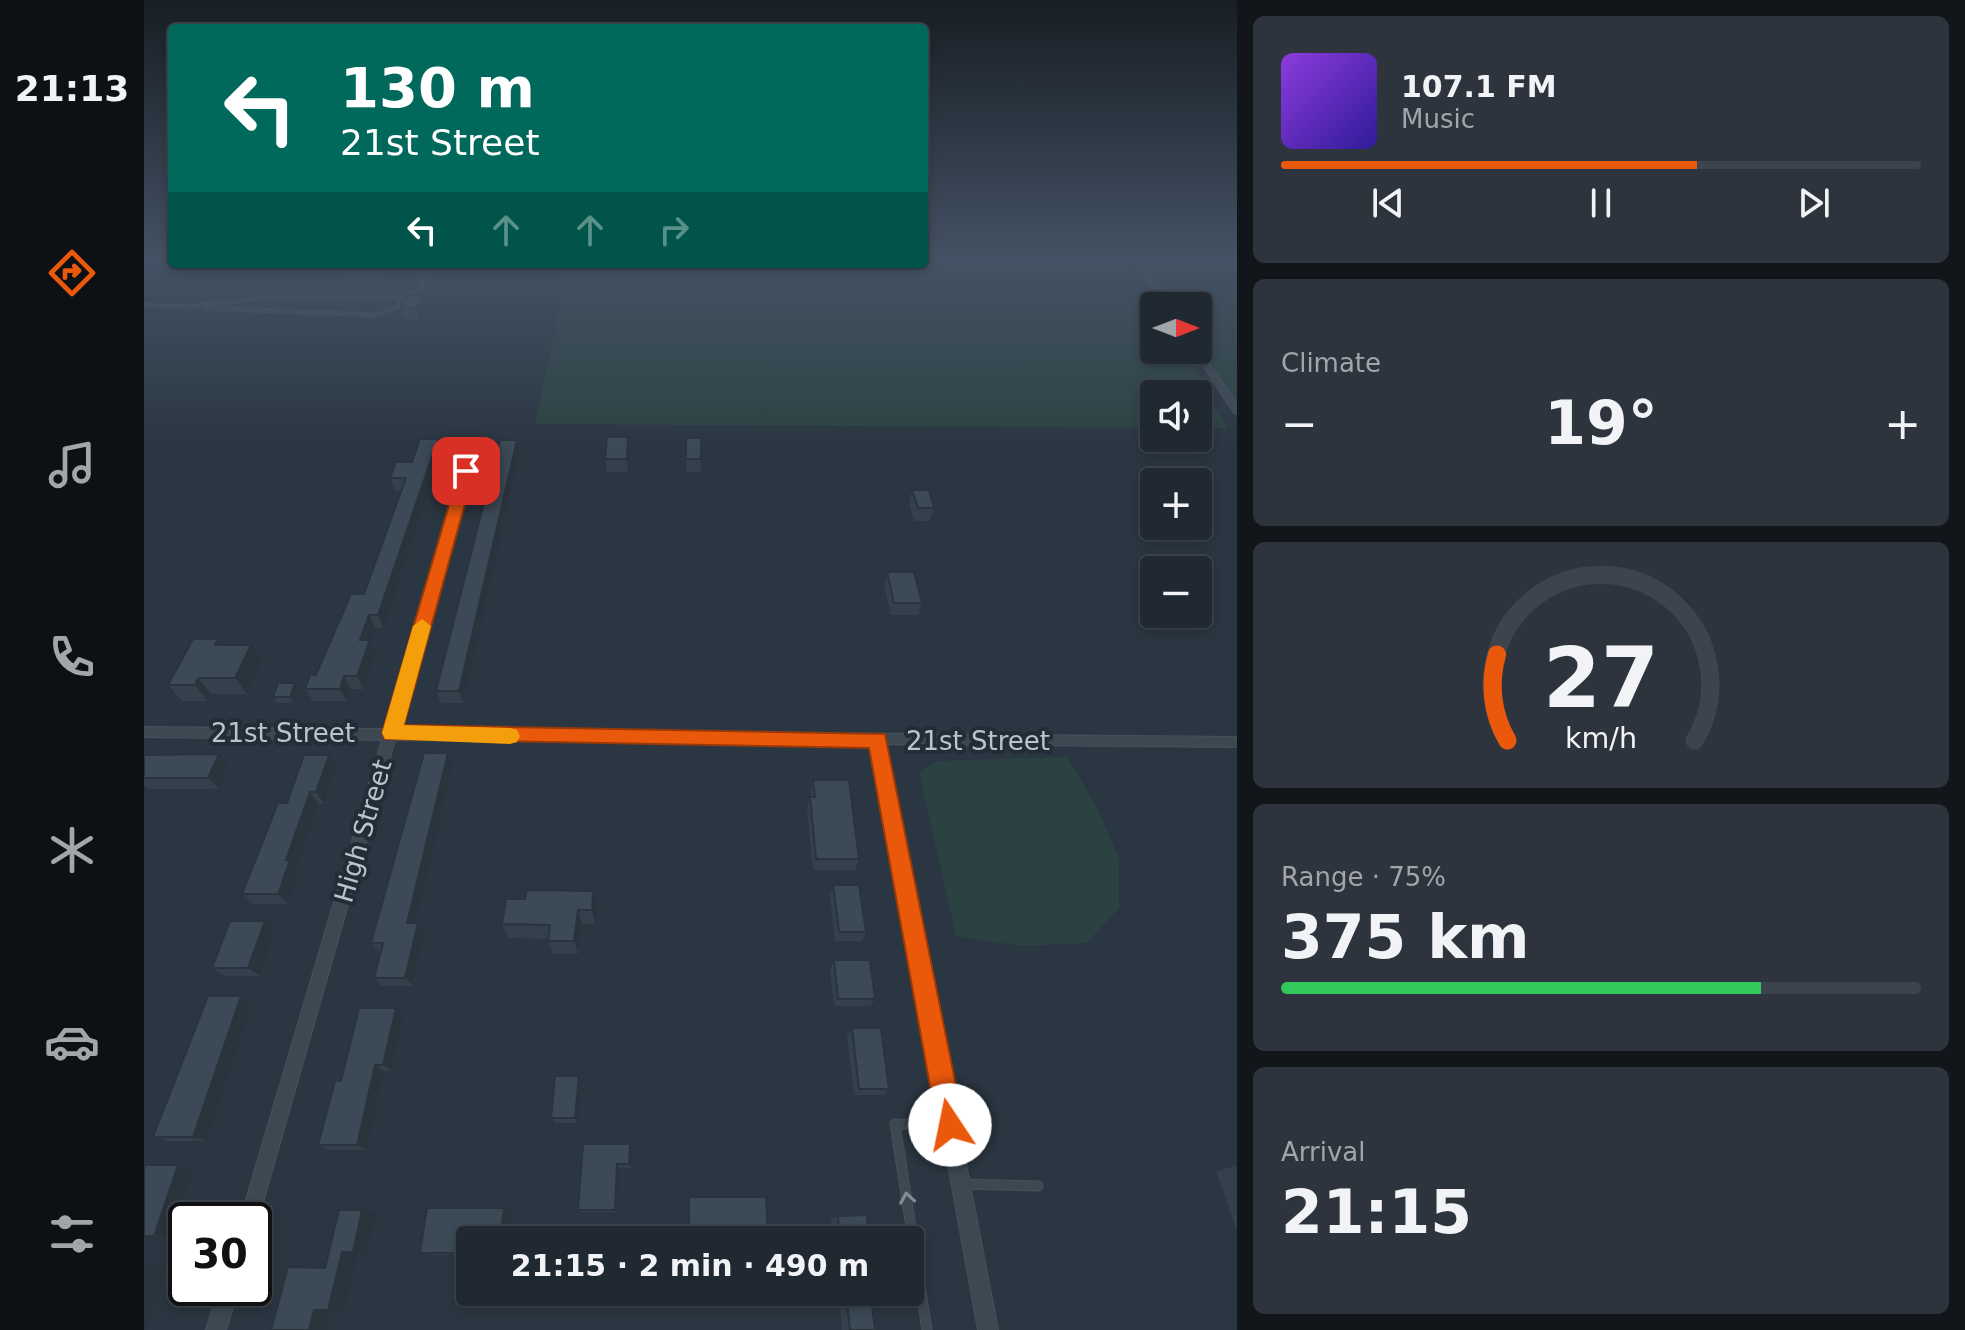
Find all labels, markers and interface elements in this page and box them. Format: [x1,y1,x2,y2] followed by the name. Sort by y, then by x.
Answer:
[340,55,535,120] text: 130 m
[208,56,312,160] icon: left
[15,68,129,109] text: 21:13
[1401,69,1557,104] text: 107.1 FM
[1401,104,1475,134] text: Music
[340,122,540,163] text: 21st Street
[1366,181,1410,225] icon: previous
[1579,181,1623,225] icon: pause
[1792,181,1836,225] icon: next
[400,208,444,252] icon: left
[484,208,528,252] icon: ahead
[568,208,612,252] icon: ahead
[652,208,696,252] icon: right
[44,245,100,301] icon: directions
[1140,292,1212,364] north arrow
[1140,292,1212,628] map controls
[1281,348,1381,378] text: Climate
[1140,380,1212,452] button: sound
[1544,388,1658,458] text: 19°
[1281,398,1318,449] text: −
[1884,398,1921,449] text: +
[44,437,100,493] icon: music
[432,437,500,505] pin
[444,449,488,493] icon: arrive
[1140,468,1212,540] button: +
[1140,556,1212,628] button: −
[44,629,100,685] icon: phone
[1543,630,1659,727] text: 27
[211,718,355,748] street label: 21st Street
[1565,721,1637,755] text: km/h
[906,726,1050,756] street label: 21st Street
[328,756,398,906] street label: High Street
[44,822,100,878] icon: climate
[1281,862,1446,892] text: Range · 75%
[1281,902,1530,972] text: 375 km
[44,1014,100,1070] icon: car
[908,1083,992,1167] position arrow
[1281,1137,1365,1167] text: Arrival
[1281,1177,1472,1247] text: 21:15
[899,1191,916,1204] one-way arrow
[168,1202,272,1306] speed limit sign: 30
[44,1206,100,1262] icon: filters
[511,1248,869,1283] text: 21:15 · 2 min · 490 m

